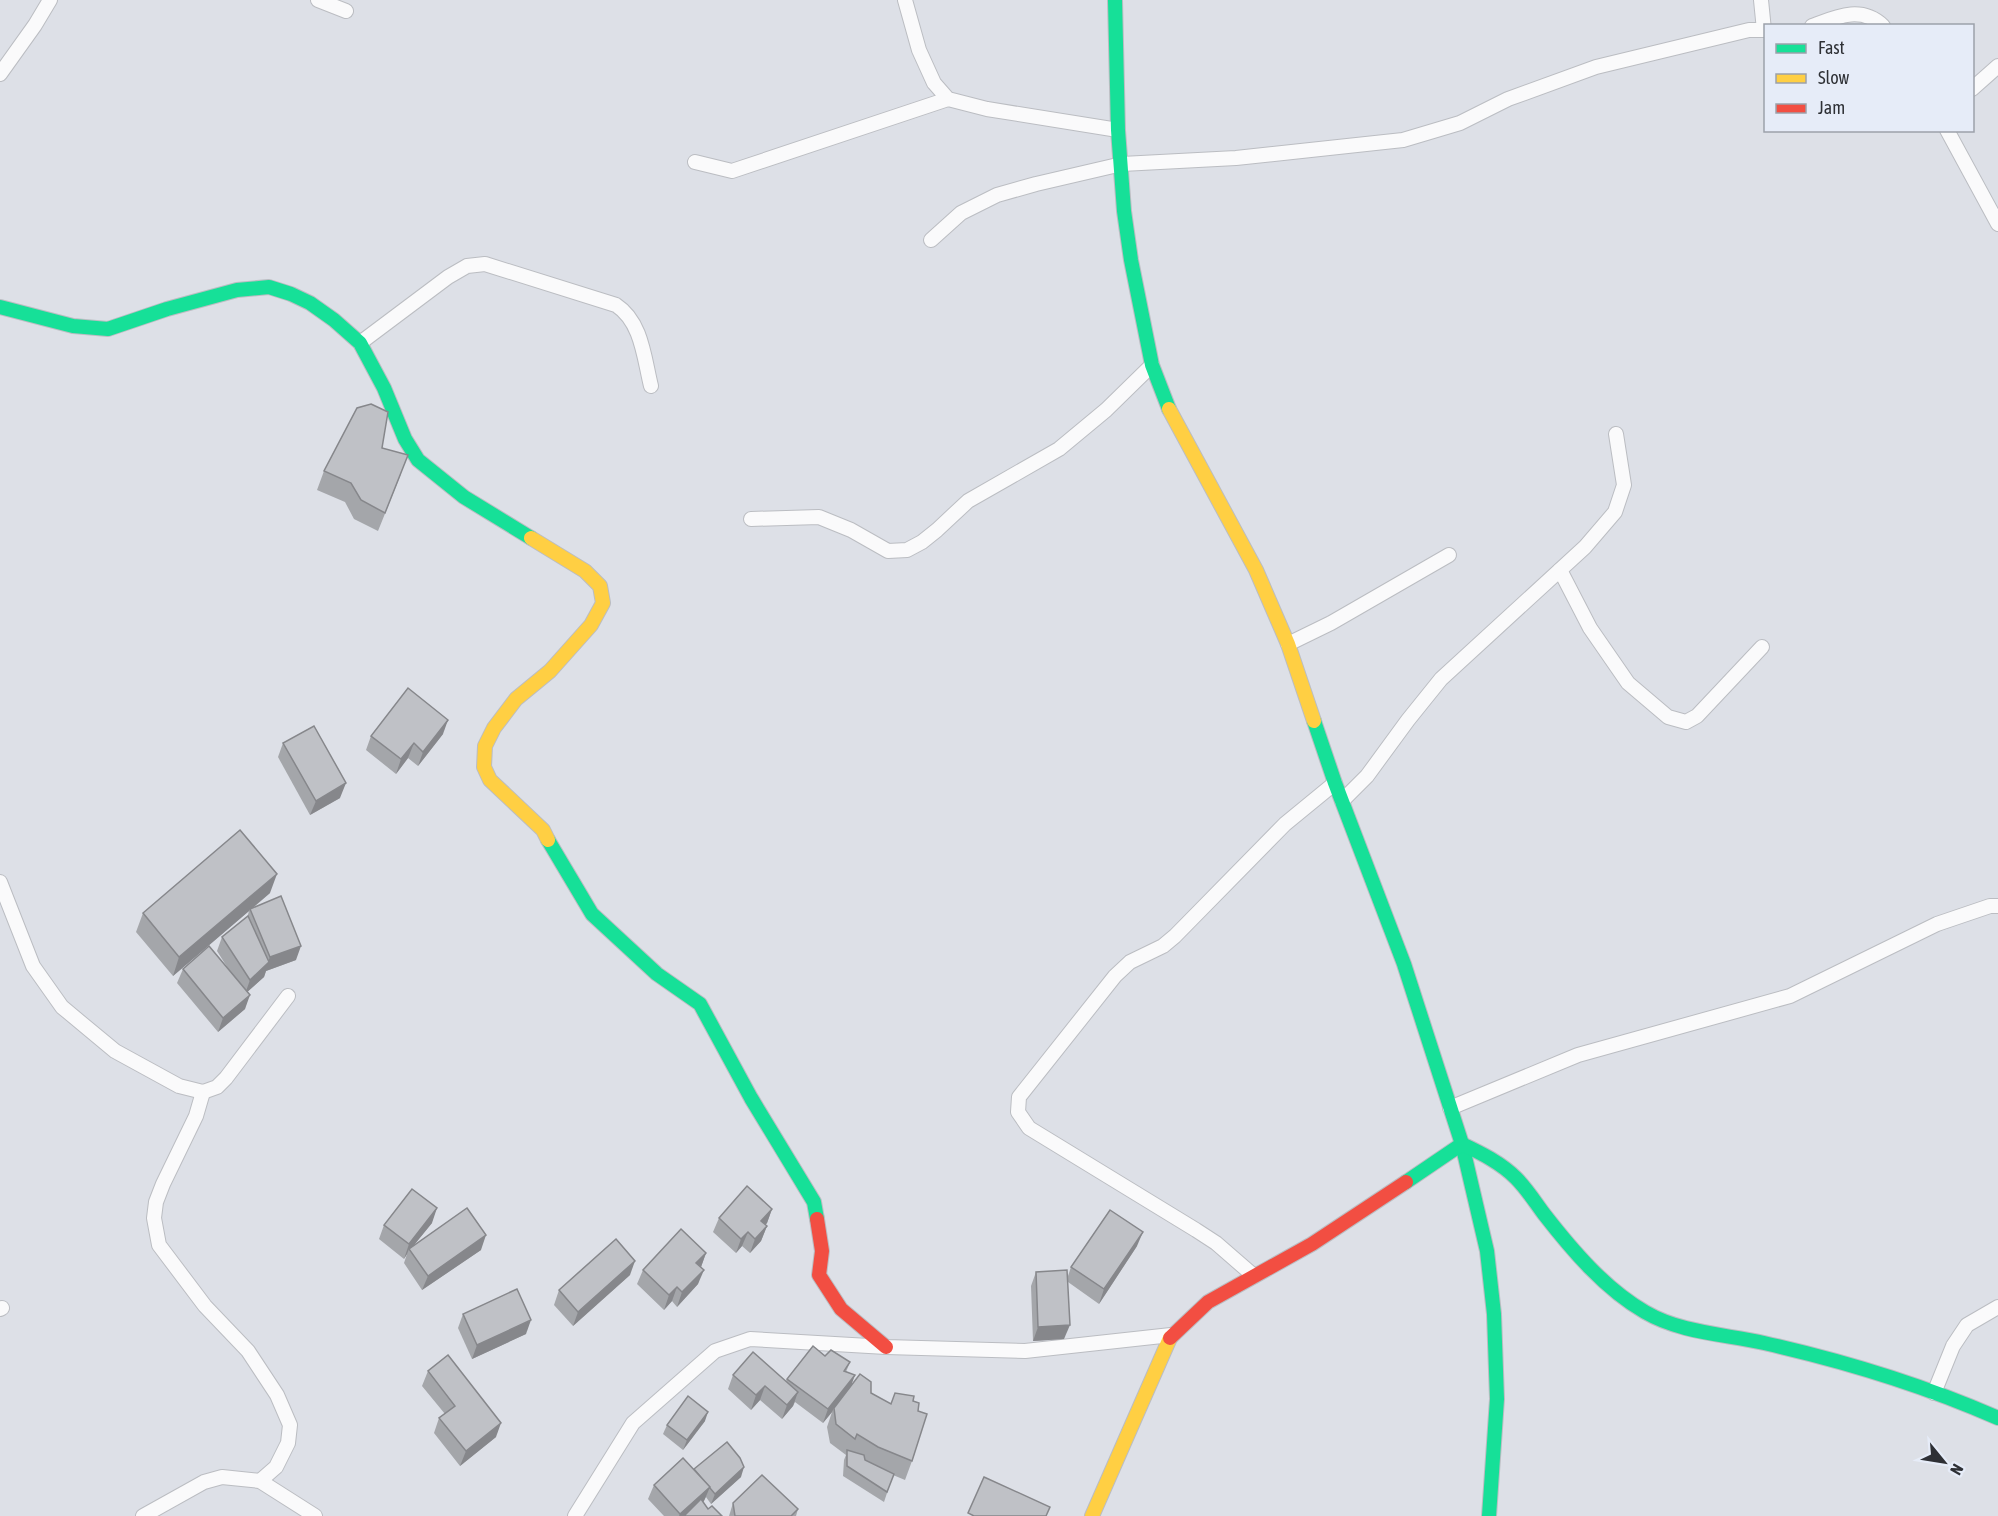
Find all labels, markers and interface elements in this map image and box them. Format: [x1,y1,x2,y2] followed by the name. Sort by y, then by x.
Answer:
[1764,24,1974,132] legend
[1818,37,1845,58] text: Fast
[1818,67,1849,88] text: Slow
[1818,97,1845,118] text: Jam
[1914,1432,1974,1492] north arrow
[1947,1461,1967,1478] text: N

